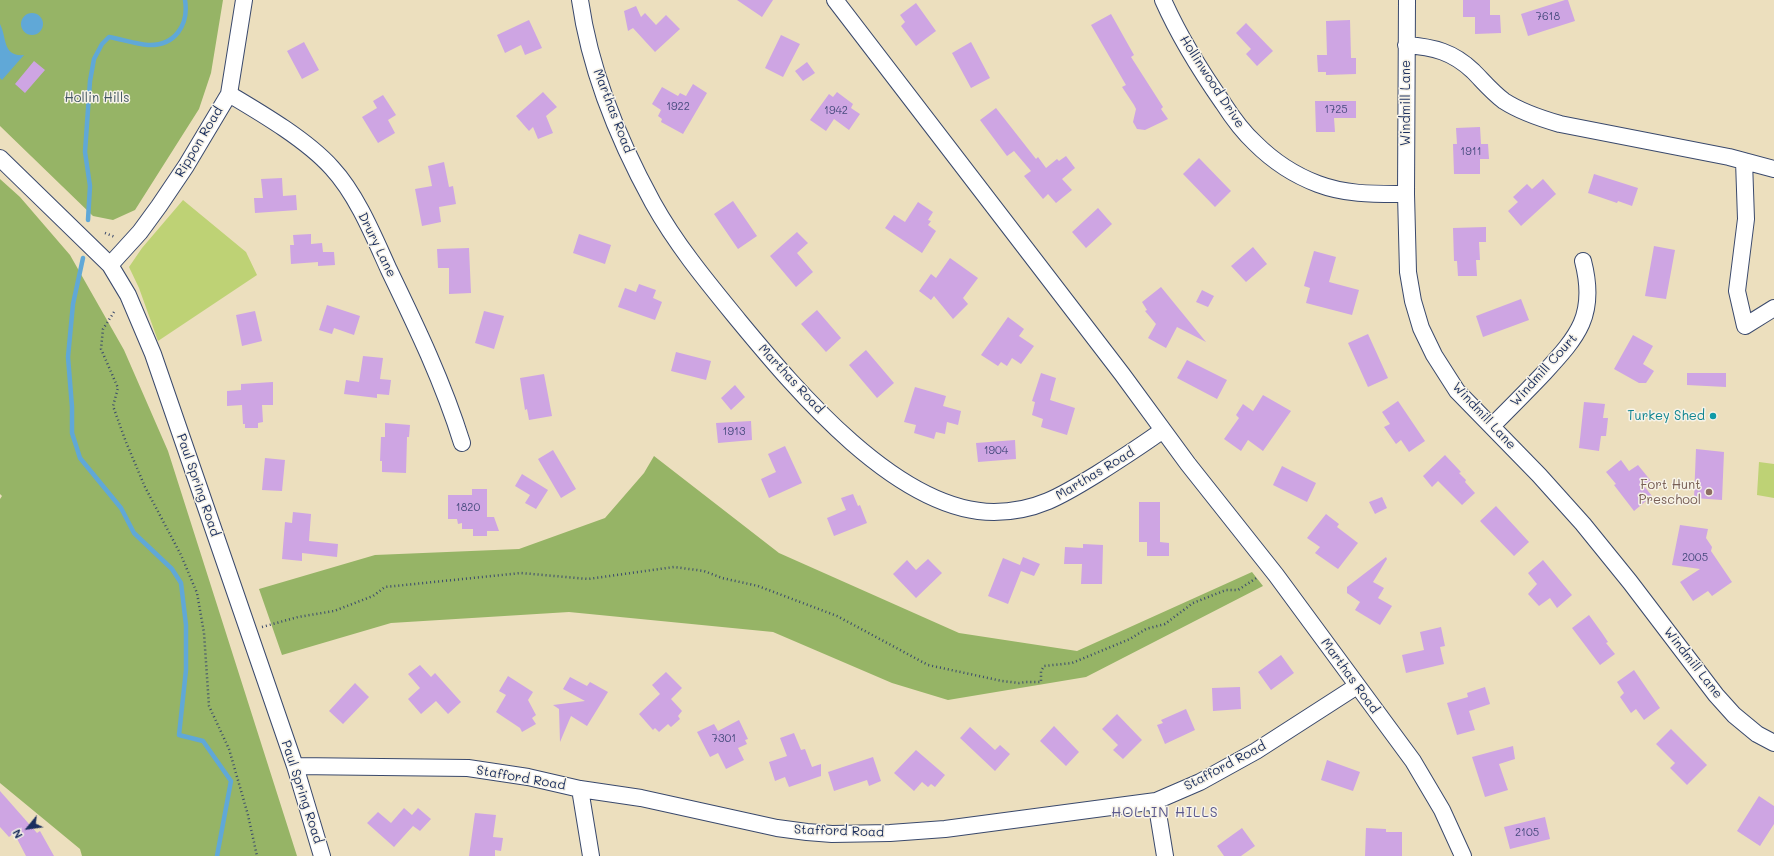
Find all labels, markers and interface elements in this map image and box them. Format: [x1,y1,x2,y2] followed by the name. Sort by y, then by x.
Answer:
[1536,10,1560,24] house number: 7618
[1176,33,1248,131] street label: Hollinwood Drive
[1398,60,1414,146] street label: Windmill Lane
[590,67,636,155] street label: Marthas Road
[65,90,129,106] park label: Hollin Hills
[666,100,690,114] house number: 1922
[1324,103,1348,117] house number: 1725
[172,104,226,180] street label: Rippon Road
[824,104,848,118] house number: 1942
[1460,145,1482,159] house number: 1911
[355,210,399,280] street label: Drury Lane
[1507,331,1581,409] street label: Windmill Court
[755,341,827,417] street label: Marthas Road
[1449,379,1519,453] street label: Windmill Lane
[1627,408,1705,424] place label: Turkey Shed
[1708,411,1718,421] marker: Turkey Shed
[723,425,745,439] house number: 1913
[173,432,223,538] street label: Paul Spring Road
[984,444,1008,458] house number: 1904
[1053,444,1137,504] street label: Marthas Road
[1639,477,1701,508] place label: Fort Hunt Preschool
[1704,487,1714,497] marker: Fort Hunt Preschool
[456,501,480,515] house number: 1820
[1682,551,1708,565] house number: 2005
[1660,624,1726,702] street label: Windmill Lane
[1318,635,1382,717] street label: Marthas Road
[712,732,736,746] house number: 7301
[278,738,326,846] street label: Paul Spring Road
[1181,738,1269,794] street label: Stafford Road
[475,762,567,794] street label: Stafford Road
[1111,805,1219,821] district label: HOLLIN HILLS
[8,808,48,848] north arrow
[794,822,884,840] street label: Stafford Road
[1515,826,1539,840] house number: 2105
[8,827,26,841] text: N

